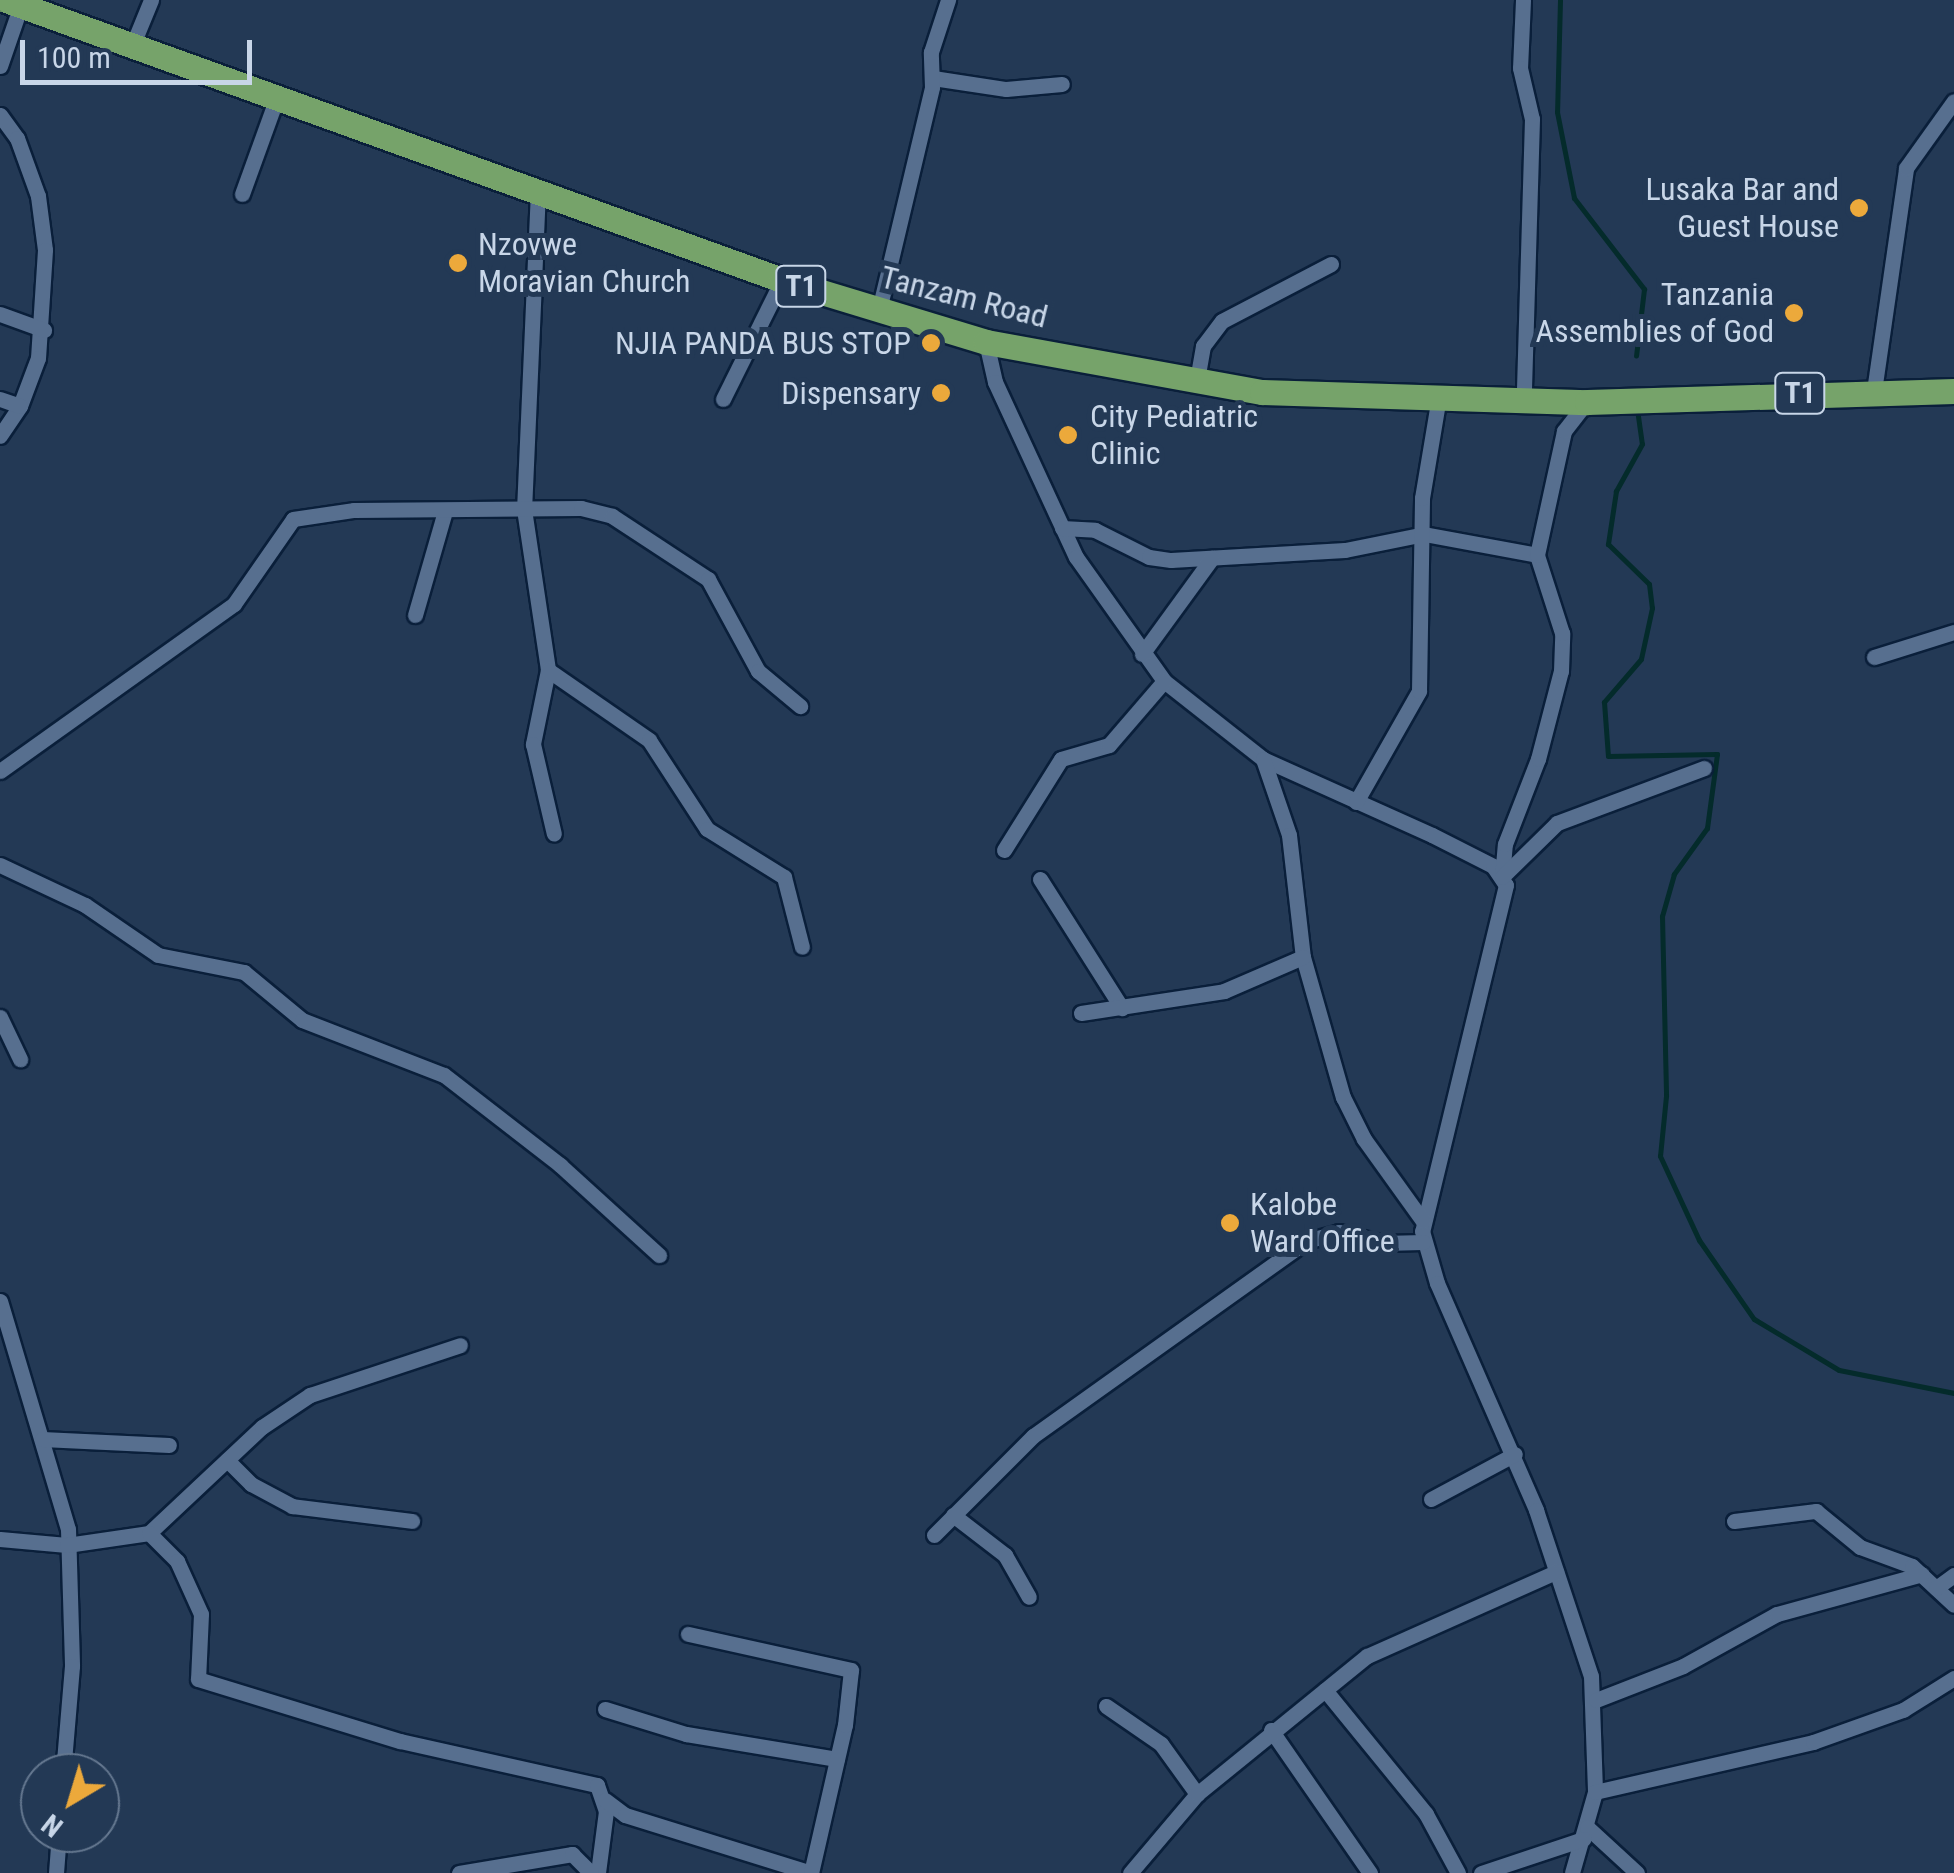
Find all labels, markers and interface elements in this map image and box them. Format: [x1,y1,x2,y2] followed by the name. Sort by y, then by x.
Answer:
[25,20,258,82] scale bar
[37,40,111,75] text: 100 m
[1645,171,1839,246] place label: Lusaka Bar and Guest House
[1848,197,1870,219] marker: Lusaka Bar and Guest House
[478,226,690,301] place label: Nzovwe Moravian Church
[447,252,469,274] marker: Nzovwe Moravian Church
[877,258,1051,336] street label: Tanzam Road
[774,261,828,311] road number: T1
[1535,276,1774,351] place label: Tanzania Assemblies of God
[1783,302,1805,324] marker: Tanzania Assemblies of God
[615,324,911,362] place label: NJIA PANDA BUS STOP
[920,332,942,354] marker: NJIA PANDA BUS STOP
[1772,368,1828,418] road number: T1
[781,374,921,412] place label: Dispensary
[930,382,952,404] marker: Dispensary
[1090,398,1258,473] place label: City Pediatric Clinic
[1055,422,1081,448] marker: City Pediatric Clinic
[1250,1186,1395,1261] place label: Kalobe Ward Office
[1219,1212,1241,1234] marker: Kalobe Ward Office
[20,1753,120,1853] north arrow
[36,1807,69,1844] text: N

